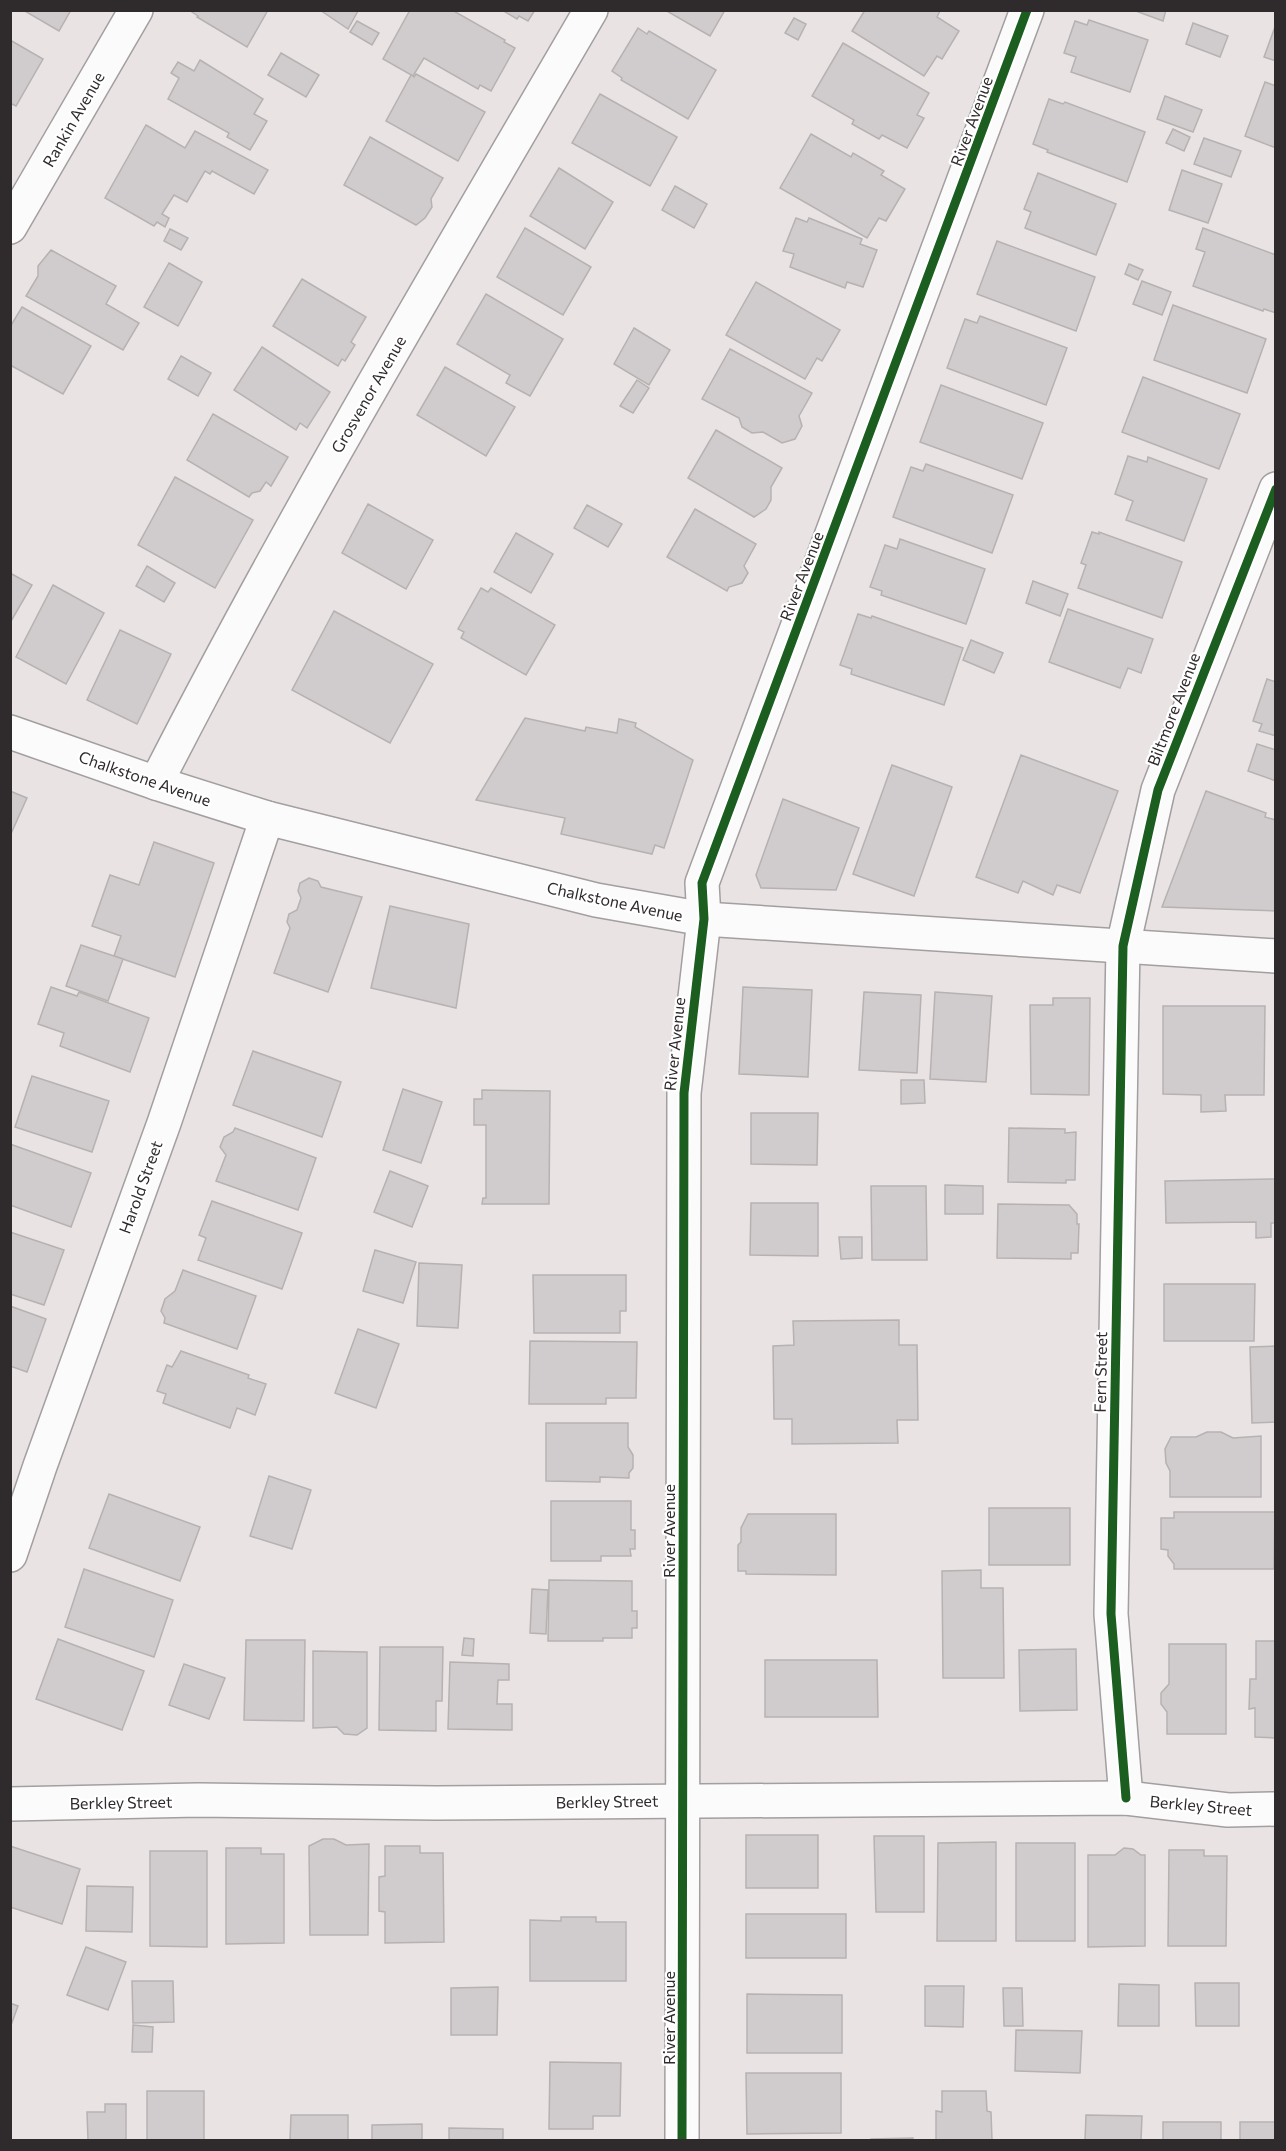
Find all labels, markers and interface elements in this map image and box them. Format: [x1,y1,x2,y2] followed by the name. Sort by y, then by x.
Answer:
[38,68,108,170] street label: Rankin Avenue
[946,74,996,168] street label: River Avenue
[327,332,409,456] street label: Grosvenor Avenue
[775,529,827,623] street label: River Avenue
[1143,650,1203,768] street label: Biltmore Avenue
[76,746,214,810] street label: Chalkstone Avenue
[545,877,685,925] street label: Chalkstone Avenue
[660,996,688,1092] street label: River Avenue
[114,1137,166,1236] street label: Harold Street
[1090,1331,1110,1413] street label: Fern Street
[659,1484,678,1578] street label: River Avenue
[555,1791,659,1811] street label: Berkley Street
[1149,1791,1253,1819] street label: Berkley Street
[69,1792,173,1812] street label: Berkley Street
[659,1971,678,2065] street label: River Avenue

